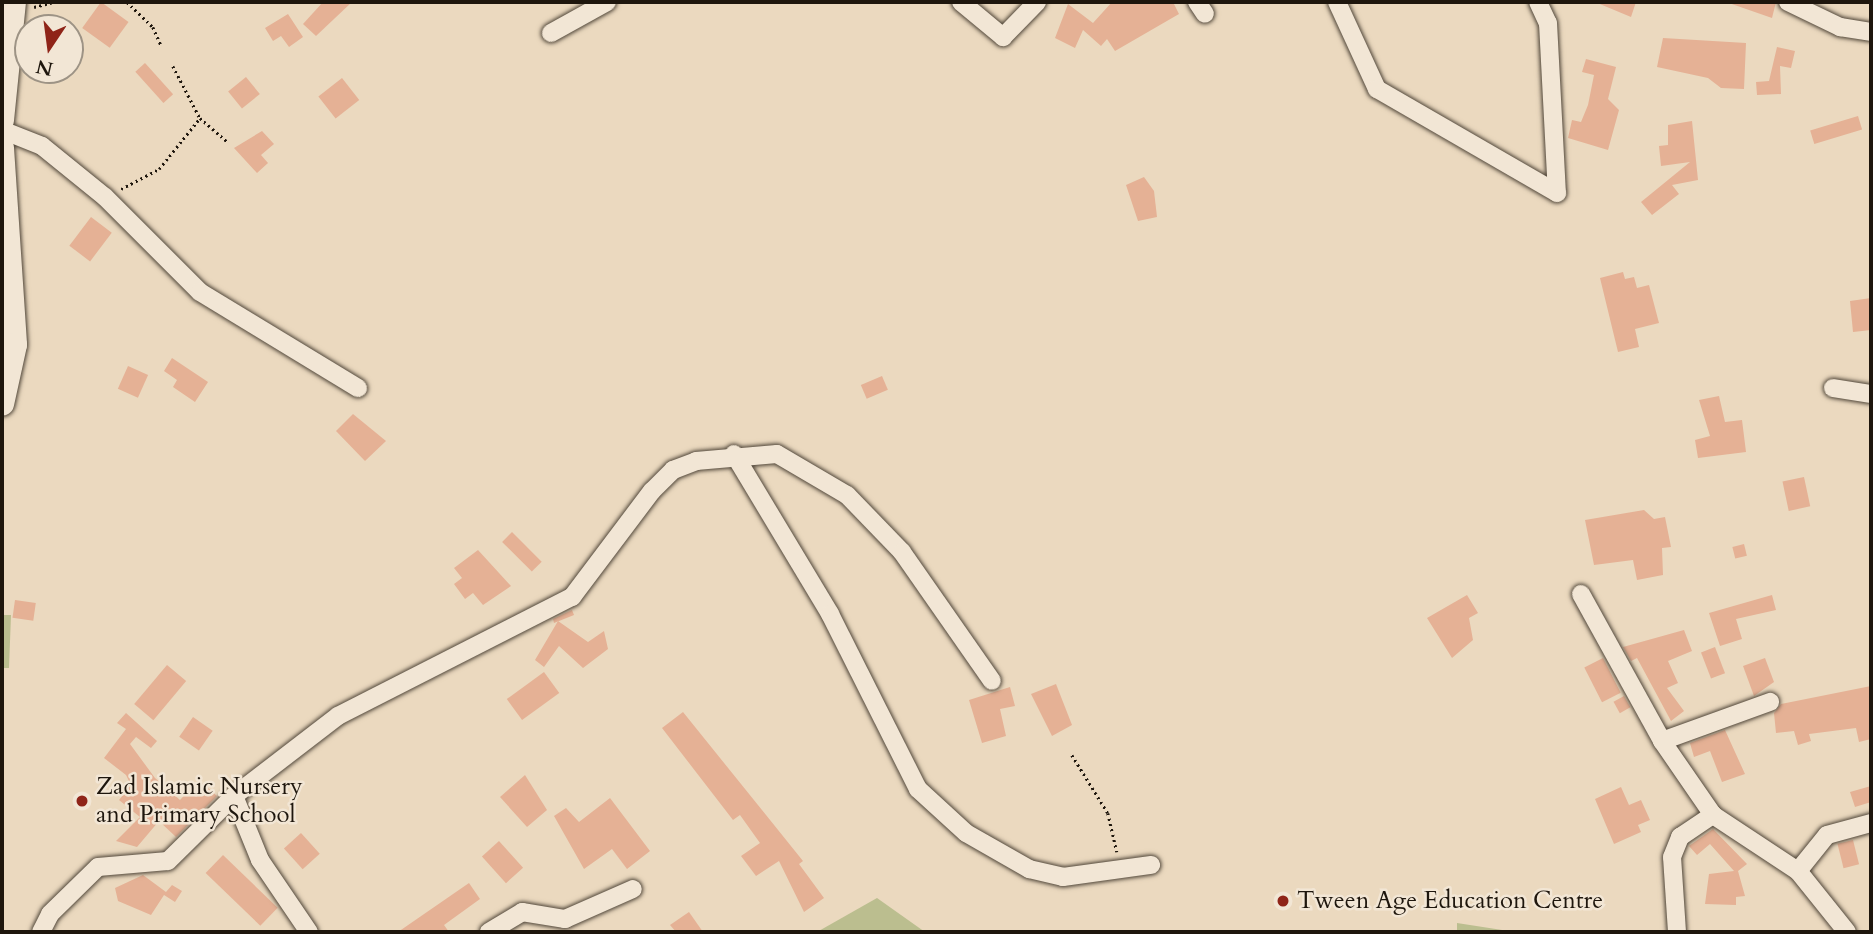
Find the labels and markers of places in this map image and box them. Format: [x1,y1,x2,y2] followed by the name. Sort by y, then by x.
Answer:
[96,773,303,829] place label: Zad Islamic Nursery and Primary School
[74,793,90,809] marker: Zad Islamic Nursery and Primary School
[1297,887,1603,915] place label: Tween Age Education Centre
[1275,893,1291,909] marker: Tween Age Education Centre

